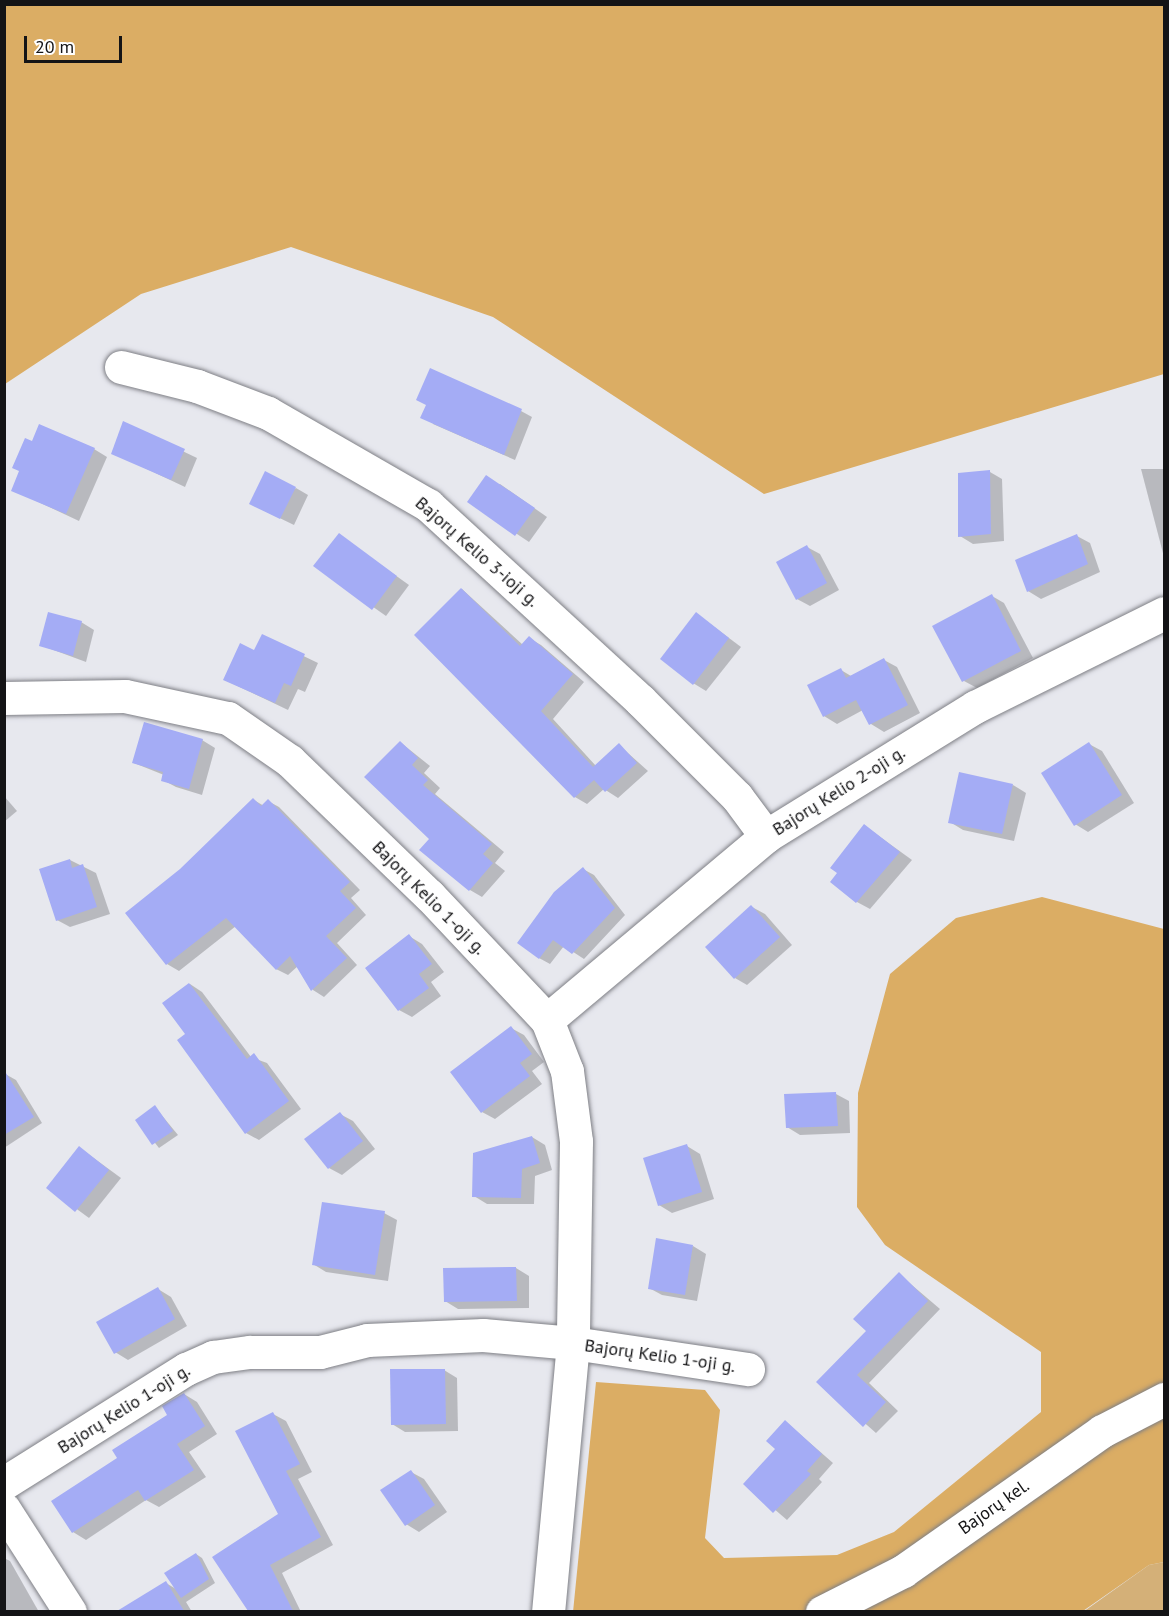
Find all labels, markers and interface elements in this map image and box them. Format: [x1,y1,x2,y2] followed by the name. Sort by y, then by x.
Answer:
[27,24,124,62] scale bar
[35,35,74,58] text: 20 m
[411,492,543,612] street label: Bajorų Kelio 3-ioji g.
[769,742,909,840] street label: Bajorų Kelio 2-oji g.
[368,837,490,959] street label: Bajorų Kelio 1-oji g.
[583,1335,737,1377] street label: Bajorų Kelio 1-oji g.
[54,1360,194,1458] street label: Bajorų Kelio 1-oji g.
[955,1475,1033,1539] street label: Bajorų kel.

